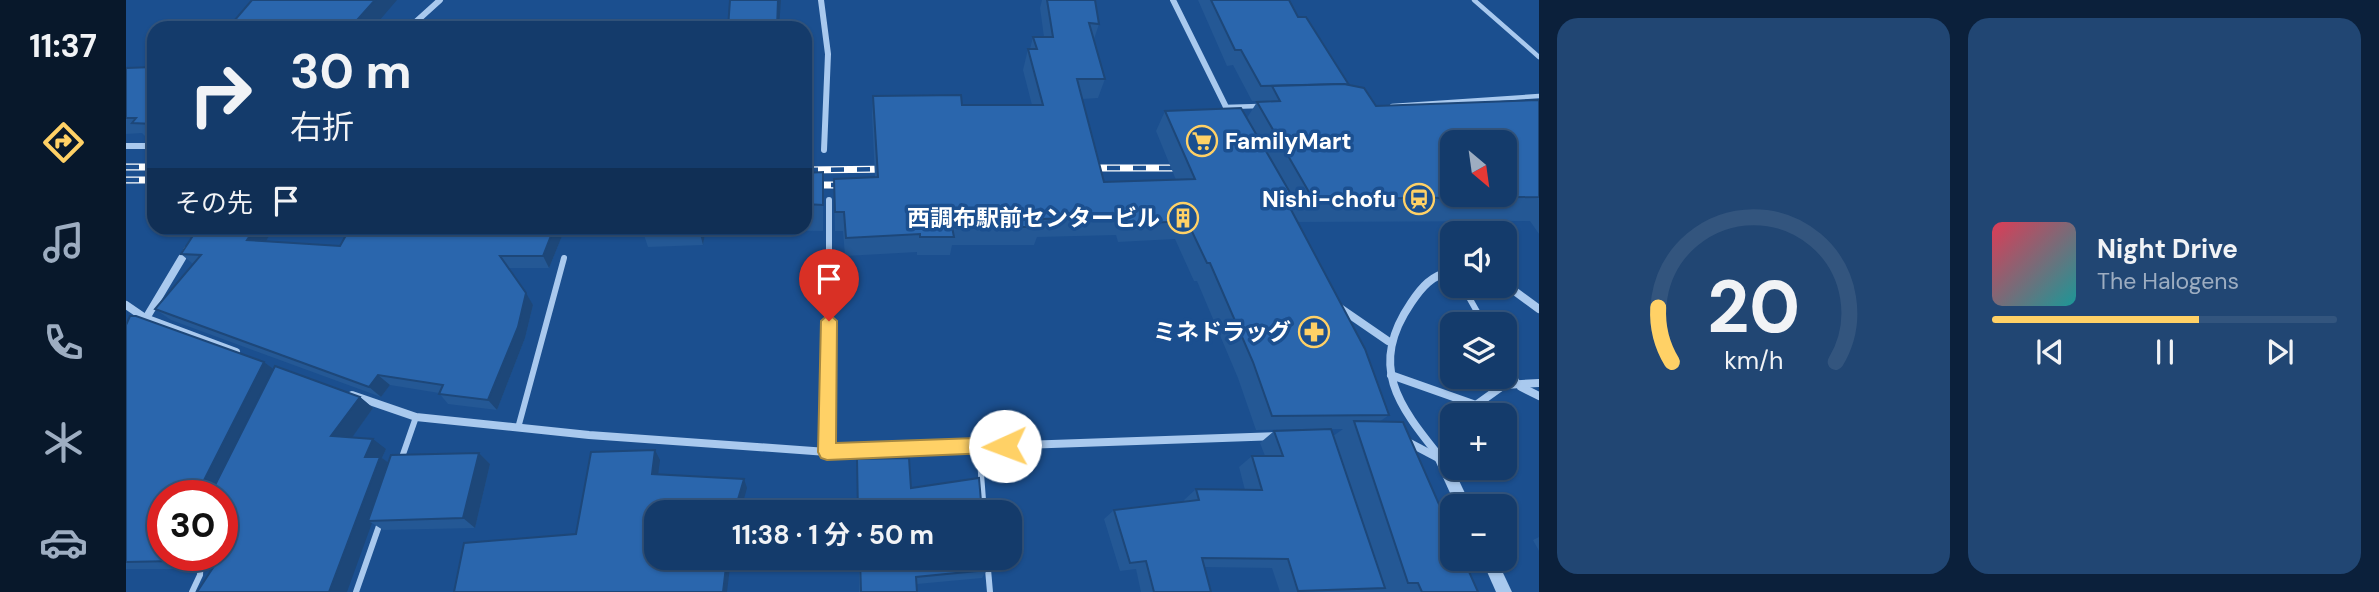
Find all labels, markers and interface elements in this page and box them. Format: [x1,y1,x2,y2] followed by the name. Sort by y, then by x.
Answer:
[29,25,97,67] text: 11:37
[290,39,412,103] text: 30 m
[175,49,266,140] icon: right
[290,106,354,148] text: 右折
[39,118,88,167] icon: directions
[1185,124,1219,158] supermarket icon: FamilyMart
[1225,126,1351,156] place label: FamilyMart
[1440,130,1517,206] north arrow
[1440,130,1517,571] map controls
[267,182,305,220] icon: arrive
[1402,182,1436,216] station icon: Nishi-chofu
[1262,184,1396,214] place label: Nishi-chofu
[175,186,253,220] text: その先
[1166,201,1200,235] building icon: 西調布駅前センタービル
[907,203,1160,233] place label: 西調布駅前センタービル
[39,218,88,267] icon: music
[1440,221,1517,298] button: sound
[2097,232,2238,266] text: Night Drive
[799,249,859,321] pin
[810,260,848,298] icon: arrive
[1707,260,1800,355] text: 20
[2097,266,2239,296] text: The Halogens
[1440,312,1517,389] button: layers
[1297,315,1331,349] pharmacy icon: ミネドラッグ
[1153,317,1291,347] place label: ミネドラッグ
[39,318,88,367] icon: phone
[2031,333,2069,371] icon: previous
[2146,333,2184,371] icon: pause
[2261,333,2299,371] icon: next
[1724,344,1783,377] text: km/h
[1440,403,1517,480] button: +
[968,409,1042,483] position arrow
[39,418,88,467] icon: climate
[147,480,238,571] speed limit sign: 30
[1440,494,1517,571] button: −
[39,518,88,567] icon: car
[732,518,934,552] text: 11:38 · 1 分 · 50 m

